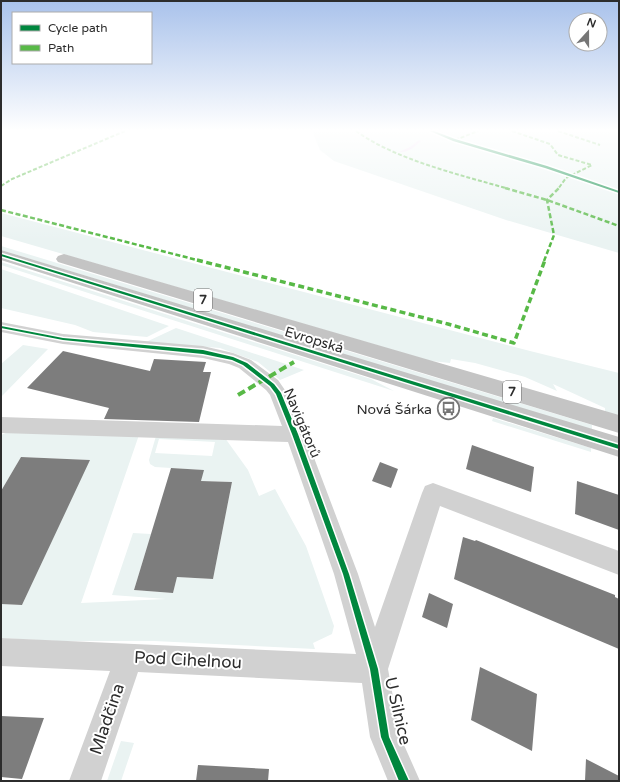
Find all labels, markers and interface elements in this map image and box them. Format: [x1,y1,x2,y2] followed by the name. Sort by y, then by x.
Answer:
[12,12,152,64] legend
[568,12,608,52] north arrow
[585,15,598,31] text: N
[48,21,107,35] text: Cycle path
[48,41,74,55] text: Path
[194,289,212,311] road number: 7
[282,323,346,357] street label: Evropská
[503,381,521,403] road number: 7
[280,386,324,460] street label: Navigátorů
[435,396,461,422] bus stop icon: Nová Šárka
[356,401,432,418] place label: Nová Šárka
[134,647,242,673] street label: Pod Cihelnou
[380,675,416,747] street label: U Silnice
[85,681,129,757] street label: Mladčina

